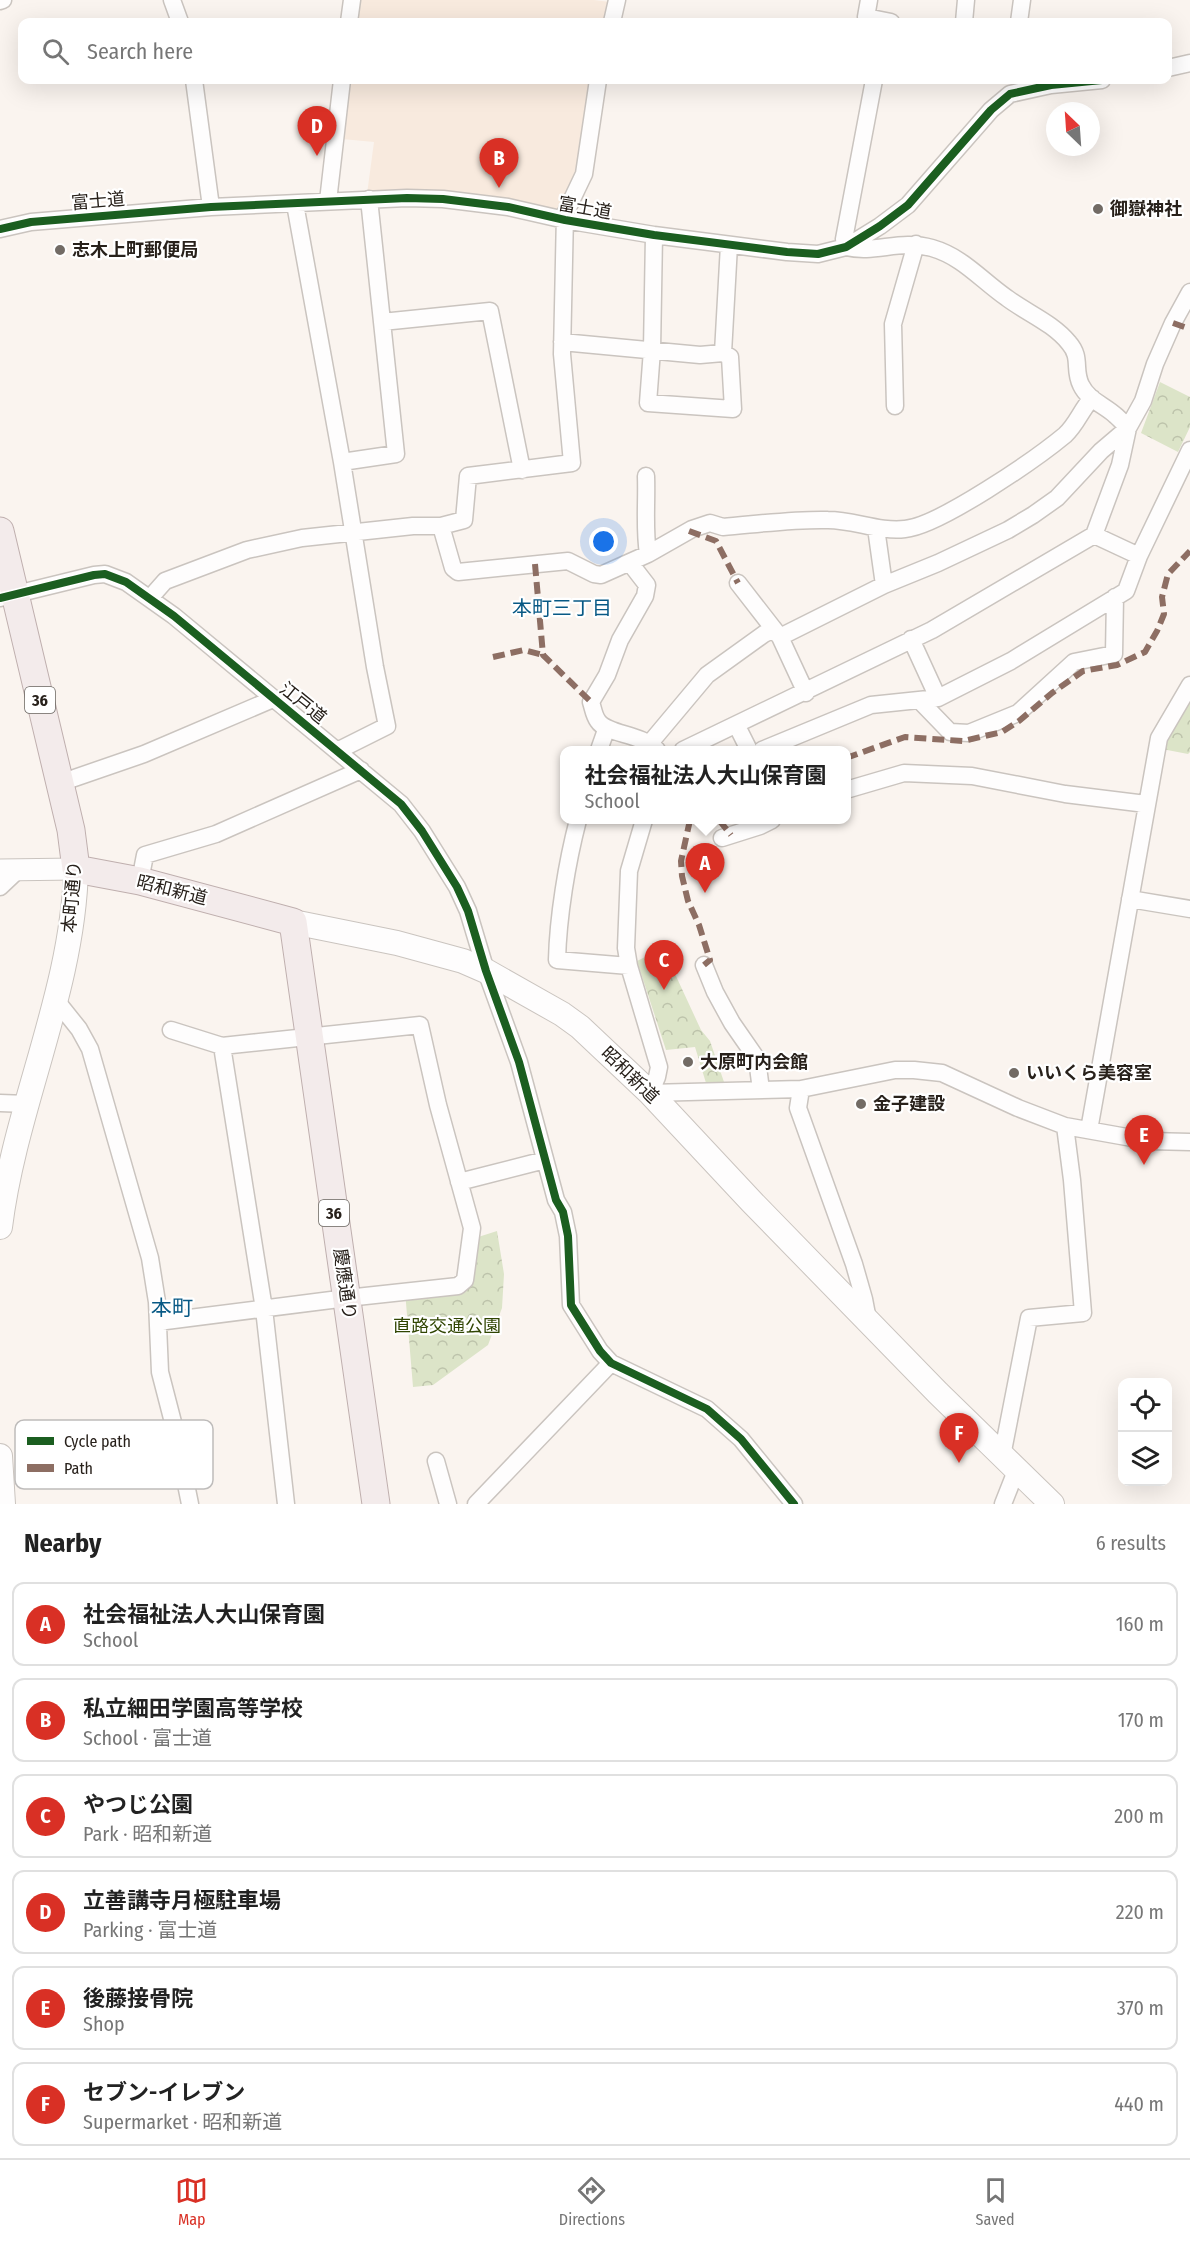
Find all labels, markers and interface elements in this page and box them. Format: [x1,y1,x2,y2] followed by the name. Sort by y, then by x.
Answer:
[18,18,1172,84] search box
[39,35,72,68] icon: search
[87,38,193,65] text: Search here
[1046,102,1100,156] north arrow
[298,106,336,156] pin: D
[480,138,518,188] pin: B
[70,188,126,214] street label: 富士道
[557,192,613,224] street label: 富士道
[1109,198,1182,220] place label: 御嶽神社
[1091,202,1105,216] marker: 御嶽神社
[72,239,198,261] place label: 志木上町郵便局
[53,243,67,257] marker: 志木上町郵便局
[589,527,618,556] your location
[512,596,612,620] district label: 本町三丁目
[275,677,331,729] street label: 江戸道
[25,687,55,713] road number: 36
[560,746,851,824] popup
[584,762,827,789] text: 社会福祉法人大山保育園
[584,789,640,813] text: School
[686,844,724,893] pin: A
[58,860,86,934] street label: 本町通り
[134,871,210,909] street label: 昭和新道
[644,940,684,990] pin: C
[596,1042,664,1108] street label: 昭和新道
[700,1051,808,1073] place label: 大原町内会館
[681,1055,695,1069] marker: 大原町内会館
[1026,1062,1152,1084] place label: いいくら美容室
[1007,1066,1021,1080] marker: いいくら美容室
[873,1093,945,1115] place label: 金子建設
[854,1097,868,1111] marker: 金子建設
[1124,1116,1164,1165] pin: E
[319,1200,349,1226] road number: 36
[329,1247,361,1321] street label: 慶應通り
[151,1295,193,1321] district label: 本町
[393,1315,501,1337] park label: 直路交通公園
[1118,1378,1172,1486] map controls
[1118,1378,1172,1432] button: locate
[940,1414,978,1463] pin: F
[15,1420,213,1489] legend
[64,1432,131,1451] text: Cycle path
[1118,1432,1172,1486] button: layers
[64,1459,93,1478] text: Path
[24,1528,101,1559] text: Nearby
[1096,1531,1166,1555] text: 6 results
[83,1601,325,1628] text: 社会福祉法人大山保育園
[40,1612,51,1636] text: A
[1116,1612,1164,1636] text: 160 m
[83,1628,138,1652] text: School
[83,1695,303,1722] text: 私立細田学園高等学校
[40,1708,51,1732] text: B
[1118,1708,1164,1732] text: 170 m
[83,1726,212,1750] text: School · 富士道
[83,1791,193,1818] text: やつじ公園
[40,1804,51,1828] text: C
[1114,1804,1164,1828] text: 200 m
[83,1822,212,1846] text: Park · 昭和新道
[83,1887,281,1914] text: 立善講寺月極駐車場
[40,1900,51,1924] text: D
[1116,1900,1164,1924] text: 220 m
[83,1918,217,1942] text: Parking · 富士道
[83,1985,193,2012] text: 後藤接骨院
[41,1996,50,2020] text: E
[1117,1996,1164,2020] text: 370 m
[83,2012,125,2036] text: Shop
[83,2079,245,2106] text: セブン-イレブン
[41,2092,50,2116] text: F
[1114,2092,1164,2116] text: 440 m
[83,2110,282,2134] text: Supermarket · 昭和新道
[175,2174,208,2229] tab: Map
[559,2174,625,2229] tab: Directions
[976,2174,1015,2229] tab: Saved

